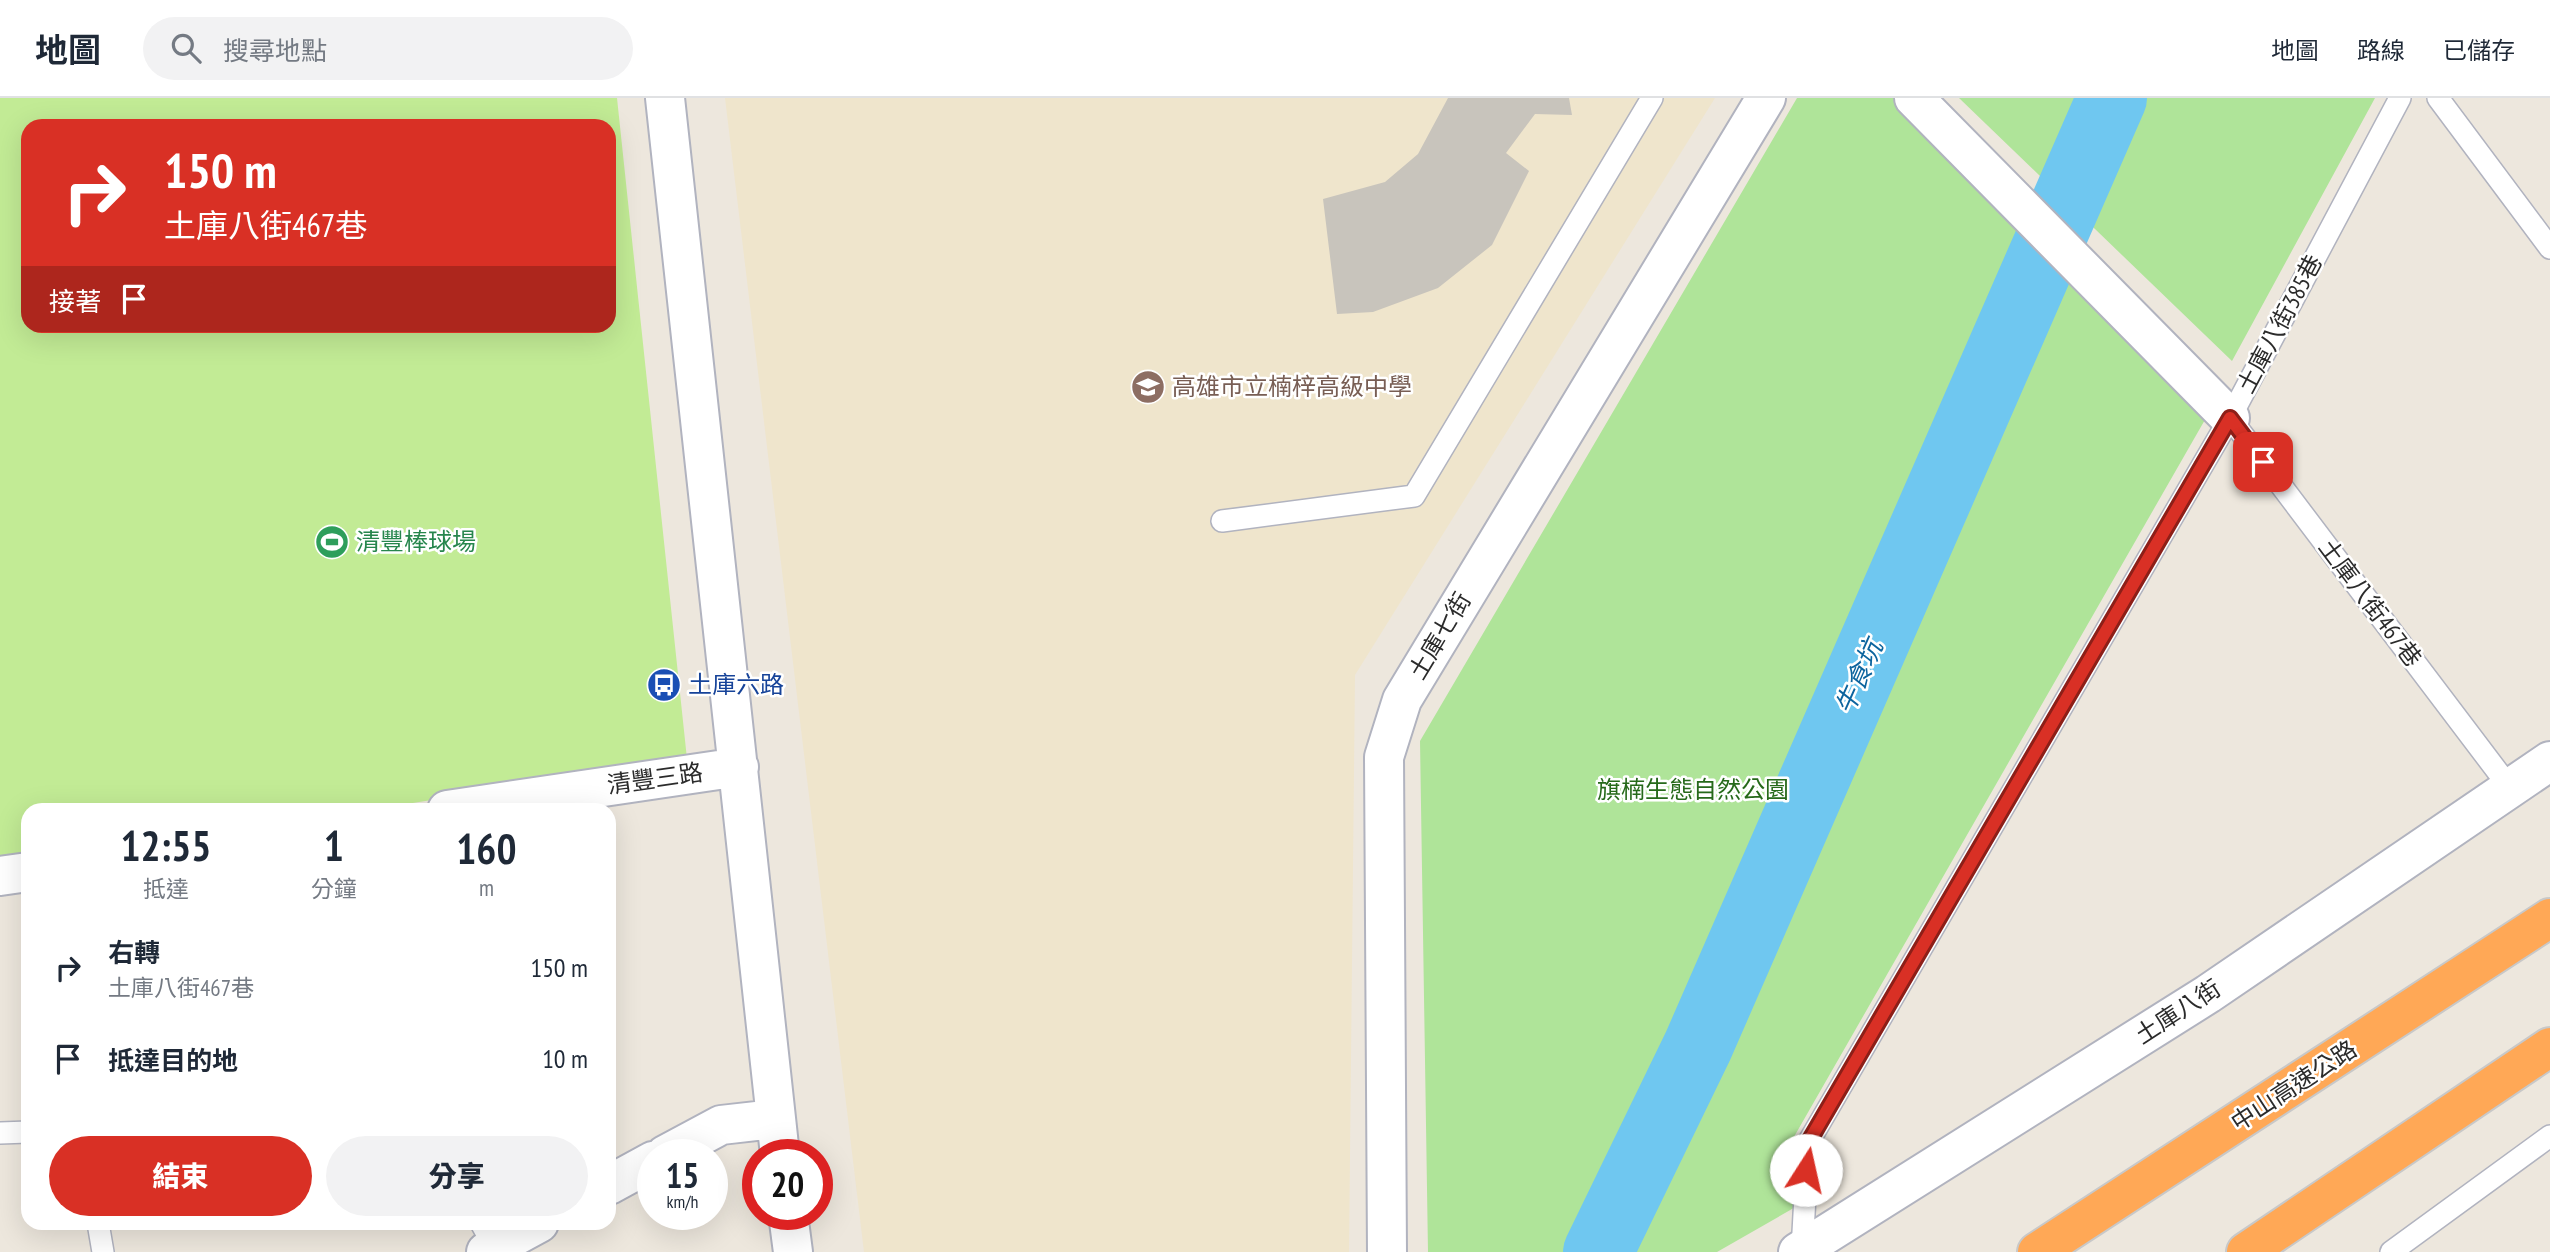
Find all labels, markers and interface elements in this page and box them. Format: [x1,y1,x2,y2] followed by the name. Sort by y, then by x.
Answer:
[143,17,633,80] search box
[35,28,101,71] text: 地圖
[167,29,205,67] icon: search
[223,34,327,67] text: 搜尋地點
[2271,35,2319,66] text: 地圖
[2357,35,2405,66] text: 路線
[2443,35,2515,66] text: 已儲存
[164,138,277,202] text: 150 m
[49,147,140,238] icon: right
[164,204,367,246] text: 土庫八街467巷
[2230,249,2329,398] street label: 土庫八街385巷
[115,280,153,318] icon: arrive
[49,285,101,318] text: 接著
[1129,368,1167,406] school or university icon: 高雄市立楠梓高級中學
[1172,371,1412,402] place label: 高雄市立楠梓高級中學
[2233,432,2293,492] pin
[2244,443,2282,481] icon: arrive
[313,523,351,561] sports icon: 清豐棒球場
[356,526,476,557] place label: 清豐棒球場
[2312,533,2429,673] street label: 土庫八街467巷
[1402,587,1478,685] street label: 土庫七街
[1828,631,1891,719] water label: 牛食坑
[645,666,683,704] bus stop icon: 土庫六路
[688,669,784,700] place label: 土庫六路
[605,756,705,801] street label: 清豐三路
[1597,774,1789,805] park label: 旗楠生態自然公園
[120,818,211,873] text: 12:55
[324,818,344,873] text: 1
[456,821,517,876] text: 160
[479,873,494,902] text: m
[143,874,189,903] text: 抵達
[311,874,357,903] text: 分鐘
[108,936,160,969] text: 右轉
[49,949,87,987] icon: right
[530,951,588,984] text: 150 m
[2129,972,2226,1051] street label: 土庫八街
[108,973,254,1002] text: 土庫八街467巷
[2225,1033,2363,1138] street label: 中山高速公路
[49,1040,87,1078] icon: arrive
[542,1042,588,1075] text: 10 m
[108,1044,238,1077] text: 抵達目的地
[1769,1133,1843,1207] position arrow
[49,1136,312,1216] button: 結束
[326,1136,588,1216] button: 分享
[742,1139,833,1230] speed limit sign: 20
[666,1152,699,1198] text: 15
[667,1190,698,1213] text: km/h

